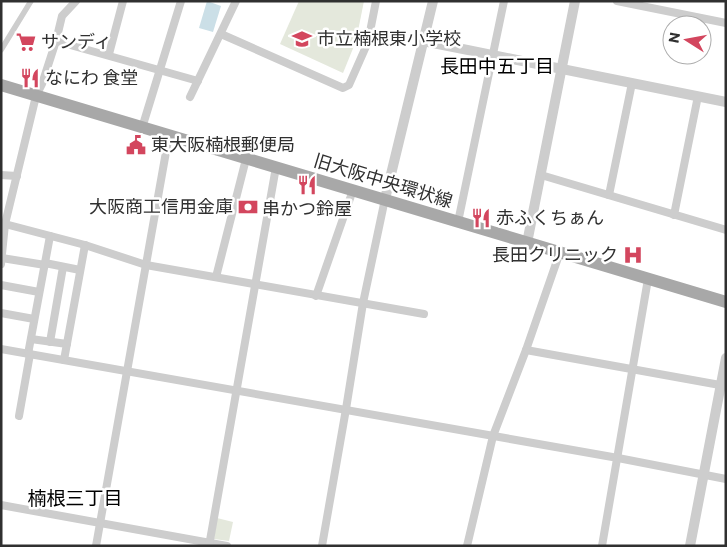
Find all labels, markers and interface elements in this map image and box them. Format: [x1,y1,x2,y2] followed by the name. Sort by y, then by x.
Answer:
[662,15,712,65] north arrow
[317,27,461,49] place label: 市立楠根東小学校
[291,28,313,50] school or university icon: 市立楠根東小学校
[41,30,112,52] place label: サンディ
[15,31,37,53] supermarket icon: サンディ
[664,31,683,44] text: N
[440,54,554,77] district label: 長田中五丁目
[45,66,138,88] place label: なにわ 食堂
[19,67,41,89] restaurant icon: なにわ 食堂
[151,133,295,155] place label: 東大阪楠根郵便局
[125,134,147,156] public building icon: 東大阪楠根郵便局
[311,148,455,212] street label: 旧大阪中央環状線
[296,174,318,196] restaurant icon: 串かつ鈴屋
[89,195,233,217] place label: 大阪商工信用金庫
[237,196,259,218] bank icon: 大阪商工信用金庫
[262,197,352,219] place label: 串かつ鈴屋
[496,206,604,228] place label: 赤ふくちぁん
[470,207,492,229] restaurant icon: 赤ふくちぁん
[492,243,618,265] place label: 長田クリニック
[622,244,644,266] hospital icon: 長田クリニック
[27,486,123,509] district label: 楠根三丁目

